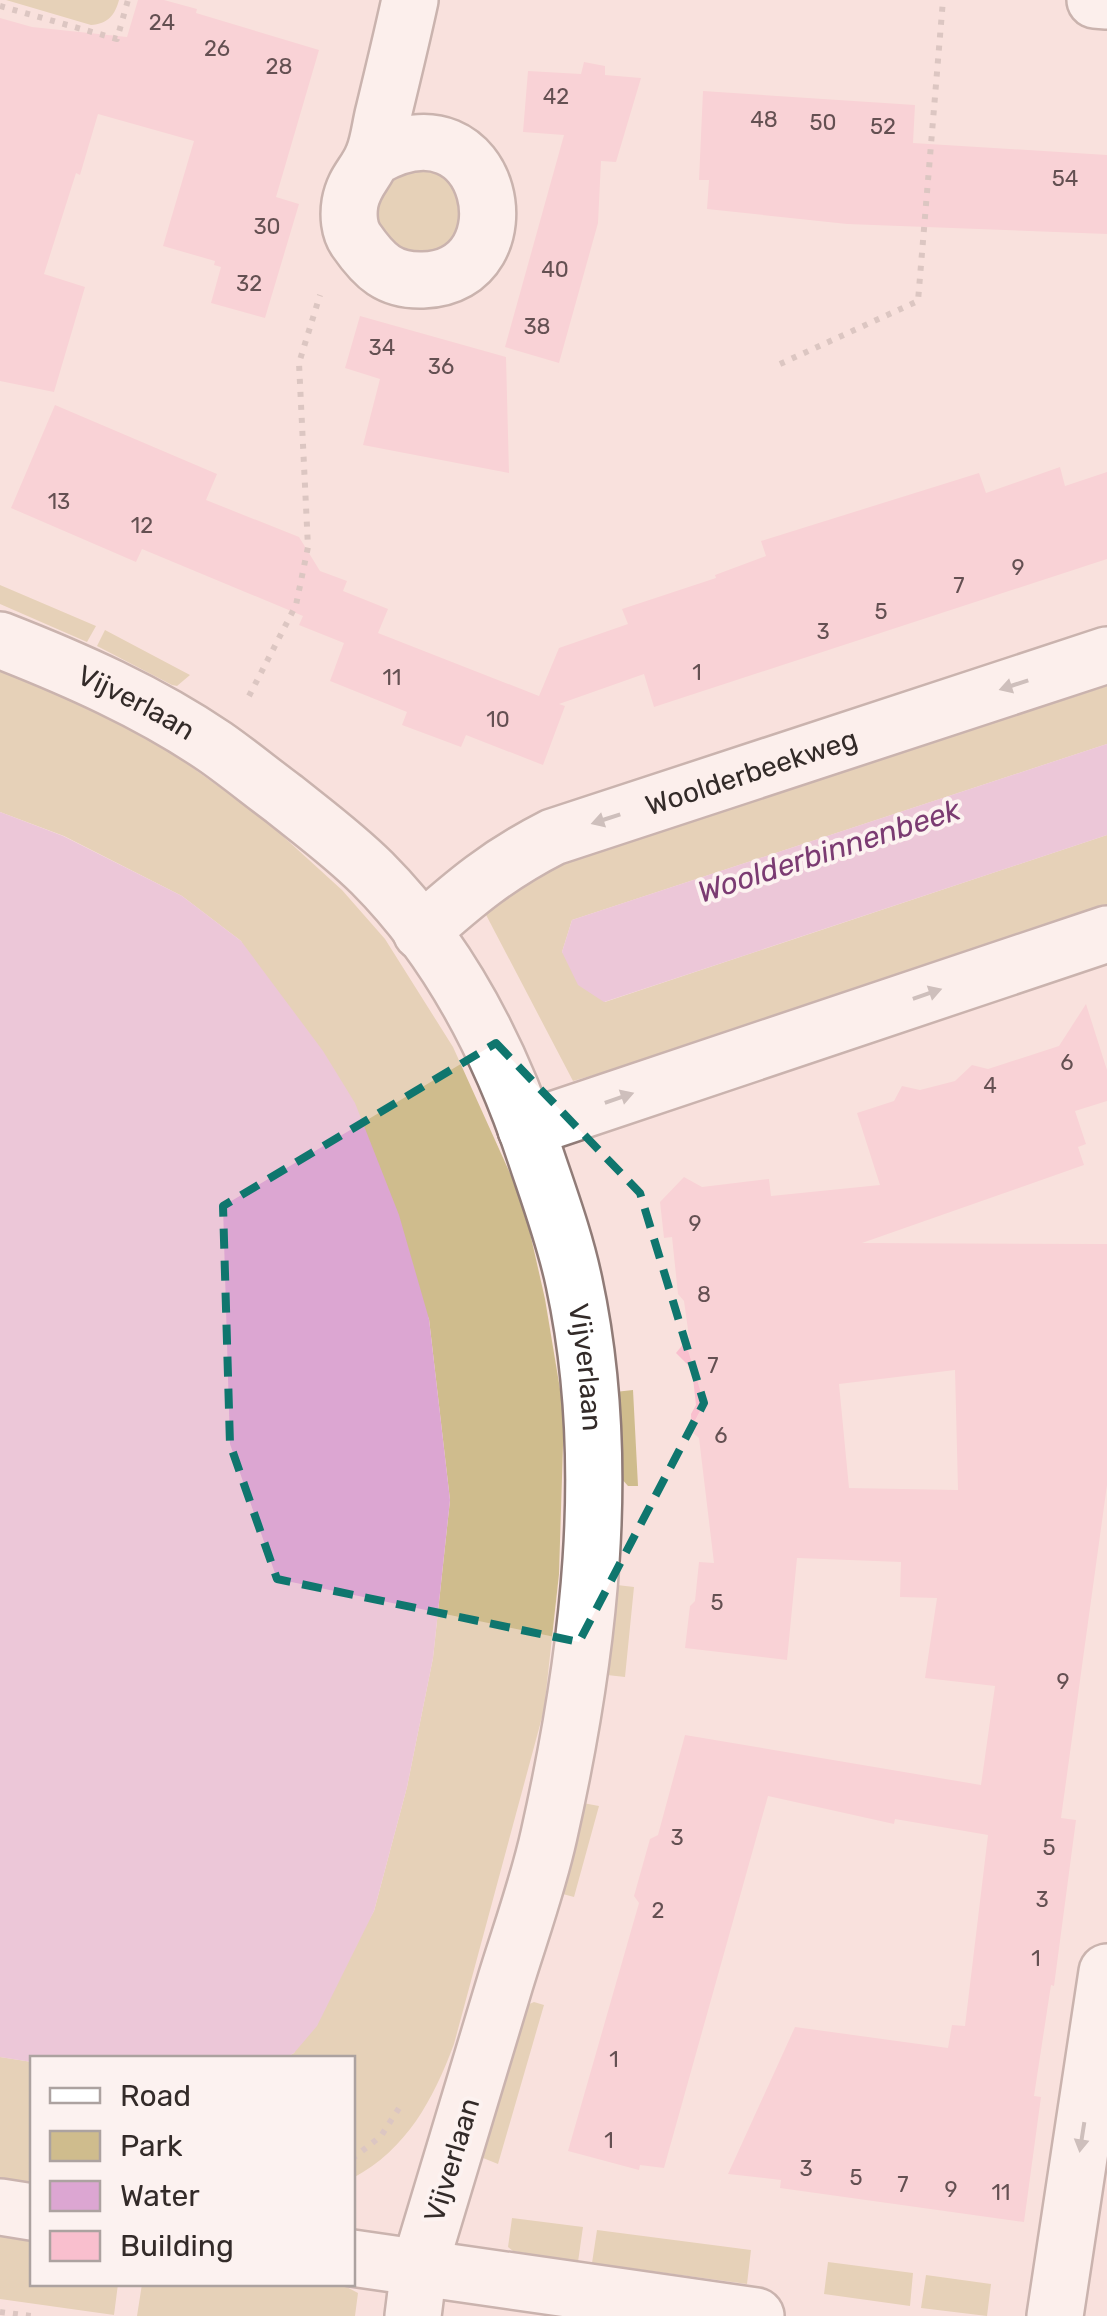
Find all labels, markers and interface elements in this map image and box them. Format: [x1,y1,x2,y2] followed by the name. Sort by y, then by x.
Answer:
[149,9,175,36] house number: 24
[204,35,230,62] house number: 26
[266,53,292,80] house number: 28
[543,83,569,110] house number: 42
[750,106,778,133] house number: 48
[809,109,837,136] house number: 50
[870,113,896,140] house number: 52
[1052,165,1078,192] house number: 54
[253,213,281,240] house number: 30
[541,256,569,283] house number: 40
[236,270,262,297] house number: 32
[523,313,551,340] house number: 38
[369,334,395,361] house number: 34
[428,353,454,380] house number: 36
[48,488,70,515] house number: 13
[131,512,153,539] house number: 12
[1011,554,1025,581] house number: 9
[953,572,965,599] house number: 7
[874,598,888,625] house number: 5
[816,618,830,645] house number: 3
[72,658,201,747] street label: Vijverlaan
[692,659,702,686] house number: 1
[383,664,401,691] house number: 11
[999,679,1029,694] one-way arrow
[486,706,510,733] house number: 10
[641,722,861,822] street label: Woolderbeekweg
[693,791,965,910] water label: Woolderbinnenbeek
[590,813,620,828] one-way arrow
[912,986,942,1001] one-way arrow
[1060,1049,1074,1076] house number: 6
[983,1072,997,1099] house number: 4
[604,1090,634,1105] one-way arrow
[688,1210,702,1237] house number: 9
[697,1281,711,1308] house number: 8
[562,1301,609,1432] street label: Vijverlaan
[707,1352,719,1379] house number: 7
[714,1422,728,1449] house number: 6
[710,1589,724,1616] house number: 5
[1056,1668,1070,1695] house number: 9
[670,1824,684,1851] house number: 3
[1042,1834,1056,1861] house number: 5
[1035,1886,1049,1913] house number: 3
[652,1897,664,1924] house number: 2
[1031,1945,1041,1972] house number: 1
[609,2046,619,2073] house number: 1
[30,2056,355,2286] legend
[120,2078,191,2114] text: Road
[417,2094,487,2226] street label: Vijverlaan
[1074,2122,1089,2154] one-way arrow
[604,2127,614,2154] house number: 1
[120,2128,183,2164] text: Park
[799,2155,813,2182] house number: 3
[849,2164,863,2191] house number: 5
[897,2171,909,2198] house number: 7
[944,2176,958,2203] house number: 9
[120,2178,200,2214] text: Water
[992,2179,1010,2206] house number: 11
[120,2228,234,2264] text: Building

